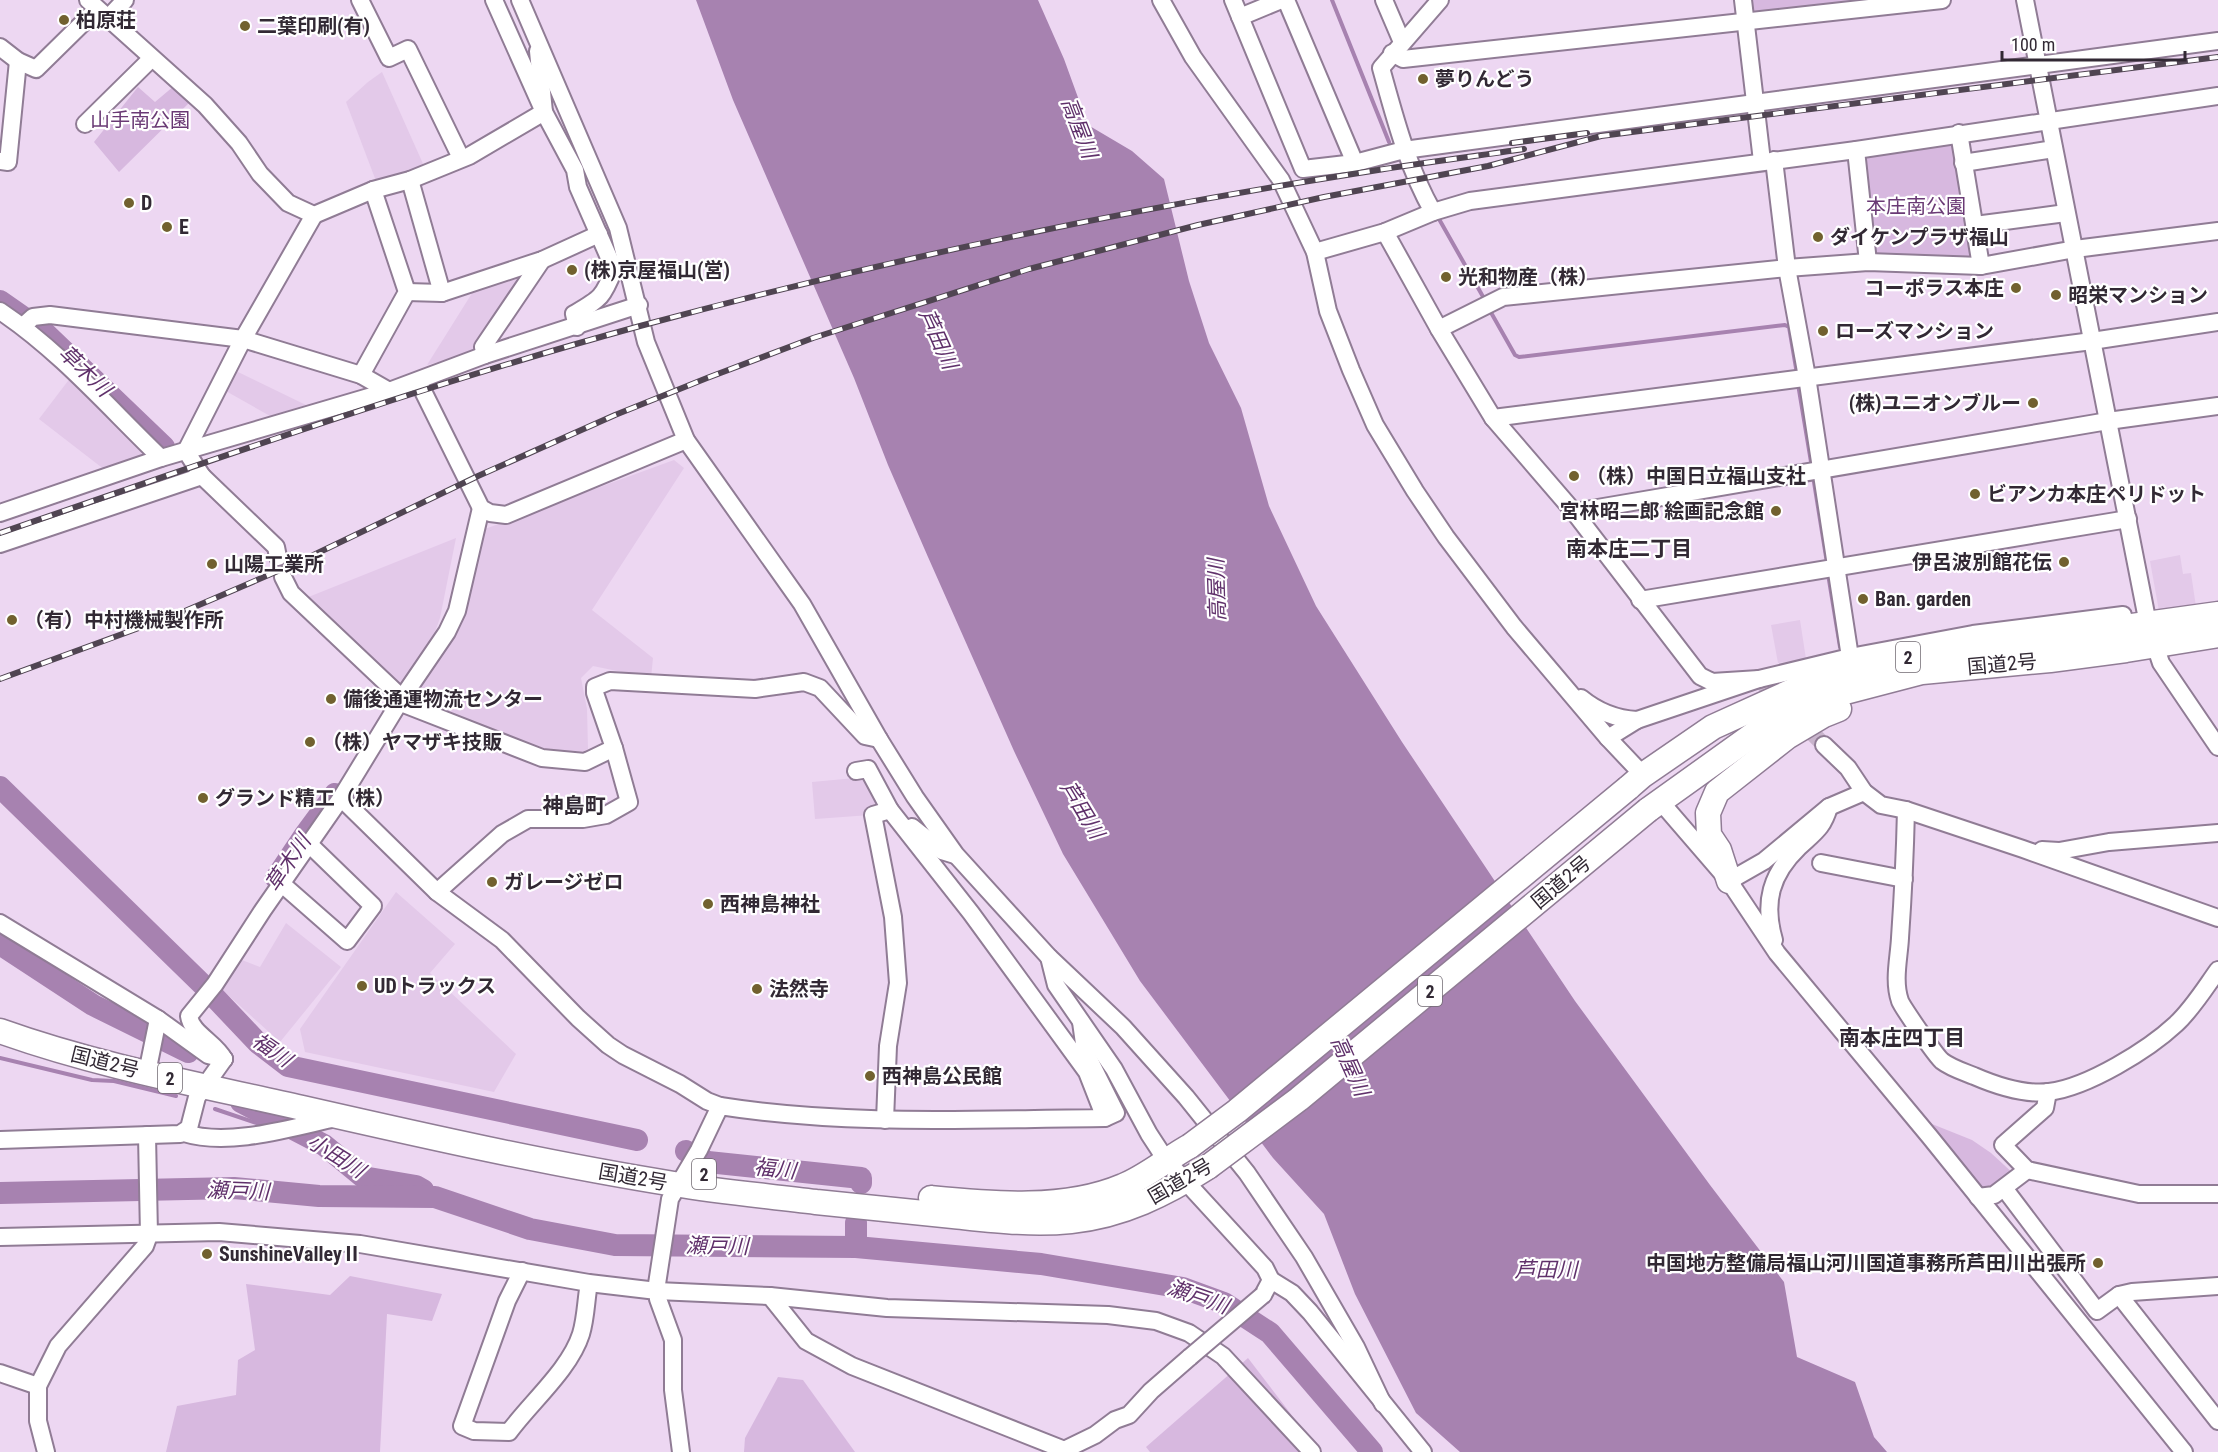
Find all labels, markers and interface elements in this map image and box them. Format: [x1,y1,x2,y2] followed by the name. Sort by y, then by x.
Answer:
[76,8,136,32] place label: 柏原荘
[57,13,71,27] marker: 柏原荘
[257,14,370,38] place label: 二葉印刷(有)
[238,19,252,33] marker: 二葉印刷(有)
[2002,24,2185,62] scale bar
[2011,34,2055,55] text: 100 m
[1435,67,1534,91] place label: 夢りんどう
[1416,72,1430,86] marker: 夢りんどう
[1057,94,1102,164] water label: 高屋川
[90,108,190,132] park label: 山手南公園
[141,191,152,215] place label: D
[1866,194,1966,218] park label: 本庄南公園
[122,196,136,210] marker: D
[179,215,189,239] place label: E
[160,220,174,234] marker: E
[1830,225,2009,249] place label: ダイケンプラザ福山
[1811,230,1825,244] marker: ダイケンプラザ福山
[584,258,730,282] place label: (株)京屋福山(営)
[565,263,579,277] marker: (株)京屋福山(営)
[1458,265,1598,289] place label: 光和物産（株）
[1439,270,1453,284] marker: 光和物産（株）
[1864,276,2004,300] place label: コーポラス本庄
[2009,281,2023,295] marker: コーポラス本庄
[2068,283,2208,307] place label: 昭栄マンション
[2049,288,2063,302] marker: 昭栄マンション
[914,305,963,374] water label: 芦田川
[1835,319,1994,343] place label: ローズマンション
[1816,324,1830,338] marker: ローズマンション
[54,340,117,403] water label: 草木川
[1849,391,2021,415] place label: (株)ユニオンブルー
[2026,396,2040,410] marker: (株)ユニオンブルー
[1586,464,1806,488] place label: （株）中国日立福山支社
[1567,469,1581,483] marker: （株）中国日立福山支社
[1987,482,2206,506] place label: ビアンカ本庄ペリドット
[1968,487,1982,501] marker: ビアンカ本庄ペリドット
[1559,499,1764,523] place label: 宮林昭二郎 絵画記念館
[1769,504,1783,518] marker: 宮林昭二郎 絵画記念館
[1566,537,1692,561] district label: 南本庄二丁目
[1912,550,2052,574] place label: 伊呂波別館花伝
[224,552,324,576] place label: 山陽工業所
[2057,555,2071,569] marker: 伊呂波別館花伝
[1204,556,1230,622] water label: 高屋川
[205,557,219,571] marker: 山陽工業所
[1875,587,1971,611] place label: Ban. garden
[1856,592,1870,606] marker: Ban. garden
[24,608,224,632] place label: （有）中村機械製作所
[5,613,19,627] marker: （有）中村機械製作所
[1896,642,1920,672] road number: 2
[1966,649,2038,679] street label: 国道2号
[343,687,543,711] place label: 備後通運物流センター
[324,692,338,706] marker: 備後通運物流センター
[322,730,502,754] place label: （株）ヤマザキ技販
[303,735,317,749] marker: （株）ヤマザキ技販
[1055,777,1110,845] water label: 芦田川
[215,786,395,810] place label: グランド精工（株）
[196,791,210,805] marker: グランド精工（株）
[543,794,606,818] district label: 神島町
[260,829,317,896] water label: 草木川
[1527,850,1595,914] street label: 国道2号
[504,870,624,894] place label: ガレージゼロ
[485,875,499,889] marker: ガレージゼロ
[720,892,820,916] place label: 西神島神社
[701,897,715,911] marker: 西神島神社
[374,974,496,998] place label: UDトラックス
[1418,976,1442,1006] road number: 2
[769,977,829,1001] place label: 法然寺
[355,979,369,993] marker: UDトラックス
[750,982,764,996] marker: 法然寺
[1839,1026,1965,1050] district label: 南本庄四丁目
[248,1028,298,1073] water label: 福川
[1326,1032,1375,1101] water label: 高屋川
[68,1042,142,1082] street label: 国道2号
[158,1063,182,1093] road number: 2
[882,1064,1002,1088] place label: 西神島公民館
[863,1069,877,1083] marker: 西神島公民館
[303,1129,371,1184] water label: 小田川
[1144,1153,1216,1209] street label: 国道2号
[753,1155,799,1183] water label: 福川
[597,1159,669,1195] street label: 国道2号
[692,1159,716,1189] road number: 2
[206,1178,272,1204] water label: 瀬戸川
[685,1233,751,1259] water label: 瀬戸川
[219,1242,362,1266] place label: SunshineValleyⅡ
[200,1247,214,1261] marker: SunshineValleyⅡ
[1646,1251,2086,1275] place label: 中国地方整備局福山河川国道事務所芦田川出張所
[2091,1256,2105,1270] marker: 中国地方整備局福山河川国道事務所芦田川出張所
[1515,1258,1579,1282] water label: 芦田川
[1164,1275,1234,1319] water label: 瀬戸川

